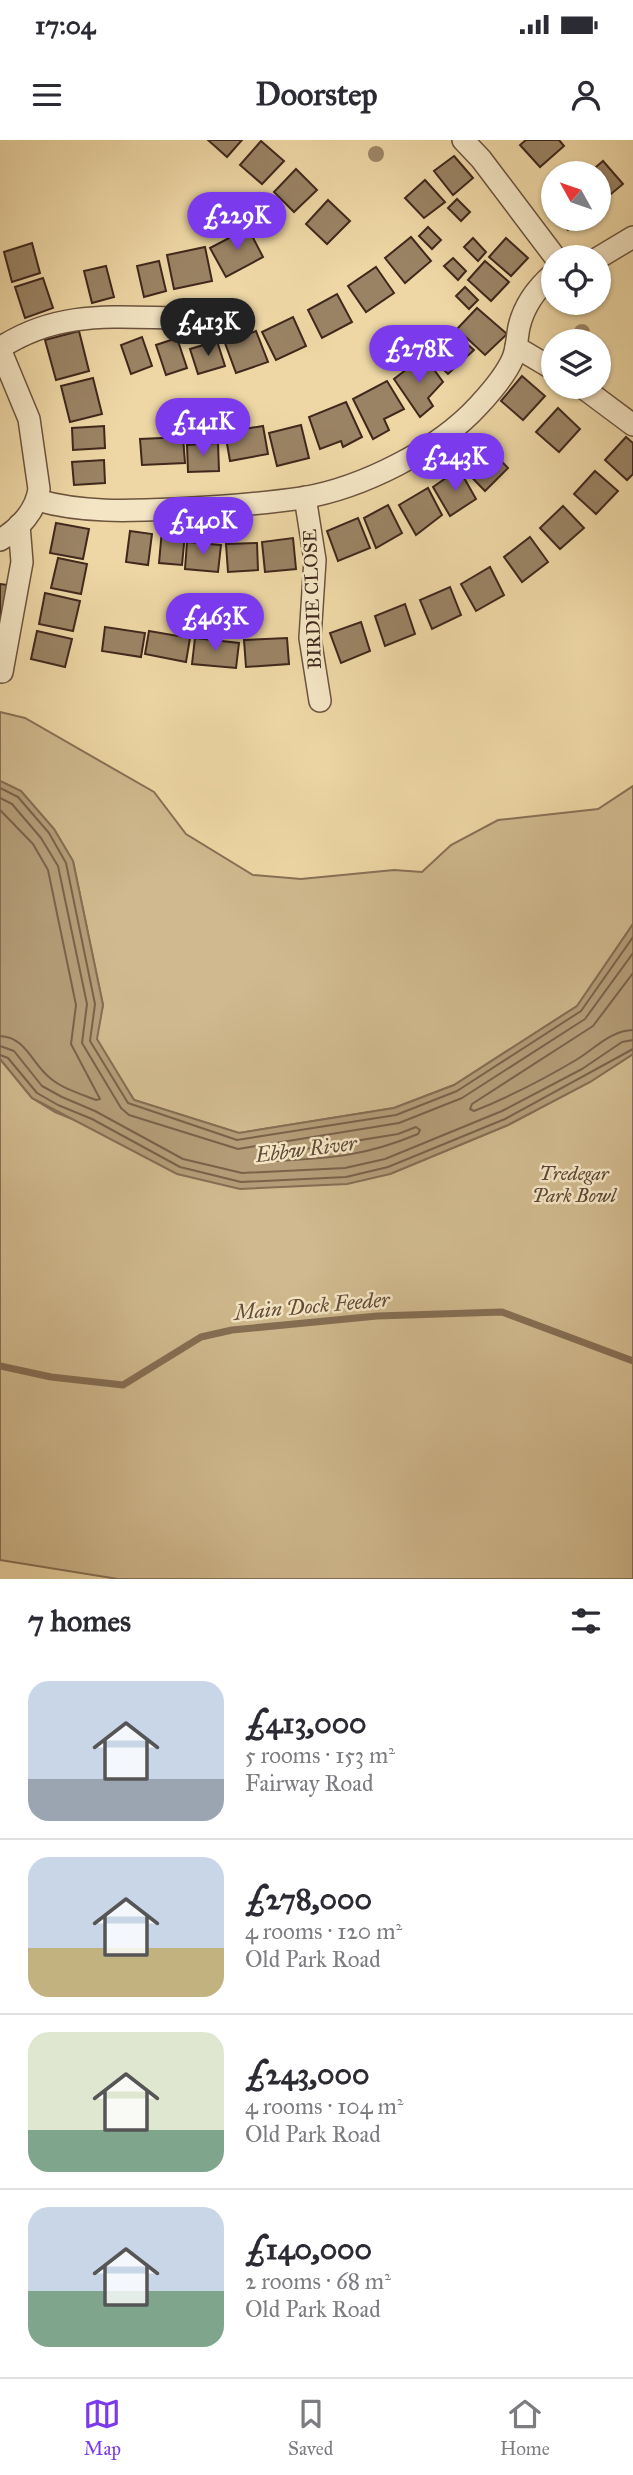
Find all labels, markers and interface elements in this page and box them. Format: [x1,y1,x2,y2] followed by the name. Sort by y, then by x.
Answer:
[35,9,95,41] text: 17:04
[255,75,378,114] text: Doorstep
[28,76,66,114] icon: menu
[567,76,605,114] icon: person
[541,161,611,231] north arrow
[541,161,611,399] map controls
[188,192,286,252] pin: £229K
[203,201,271,229] text: £229K
[541,245,611,315] button: locate
[159,298,257,358] pin: £413K
[176,307,240,335] text: £413K
[370,326,468,385] pin: £278K
[541,329,611,399] button: layers
[385,334,453,362] text: £278K
[154,398,252,458] pin: £141K
[171,407,235,435] text: £141K
[406,434,504,493] pin: £243K
[422,442,488,470] text: £243K
[154,498,252,557] pin: £140K
[169,506,237,534] text: £140K
[298,528,326,670] street label: BIRDIE CLOSE
[166,594,264,653] pin: £463K
[182,602,248,630] text: £463K
[253,1130,359,1168] water label: Ebbw River
[532,1162,618,1207] park label: Tredegar Park Bowl
[231,1286,392,1326] water label: Main Dock Feeder
[567,1602,605,1640] icon: filters
[28,1603,131,1639] text: 7 homes
[245,1705,367,1741] text: £413,000
[84,1709,168,1793] icon: home
[245,1741,395,1769] text: 5 rooms · 153 m²
[245,1769,373,1797] text: Fairway Road
[245,1881,372,1917] text: £278,000
[84,1885,168,1969] icon: home
[245,1917,402,1945] text: 4 rooms · 120 m²
[245,1945,381,1973] text: Old Park Road
[245,2056,370,2092] text: £243,000
[84,2060,168,2144] icon: home
[245,2092,404,2120] text: 4 rooms · 104 m²
[245,2120,381,2148] text: Old Park Road
[245,2231,372,2267] text: £140,000
[84,2235,168,2319] icon: home
[245,2267,391,2295] text: 2 rooms · 68 m²
[245,2295,381,2323] text: Old Park Road
[83,2395,121,2460] tab: Map
[288,2395,333,2460] tab: Saved
[500,2395,550,2460] tab: Home

